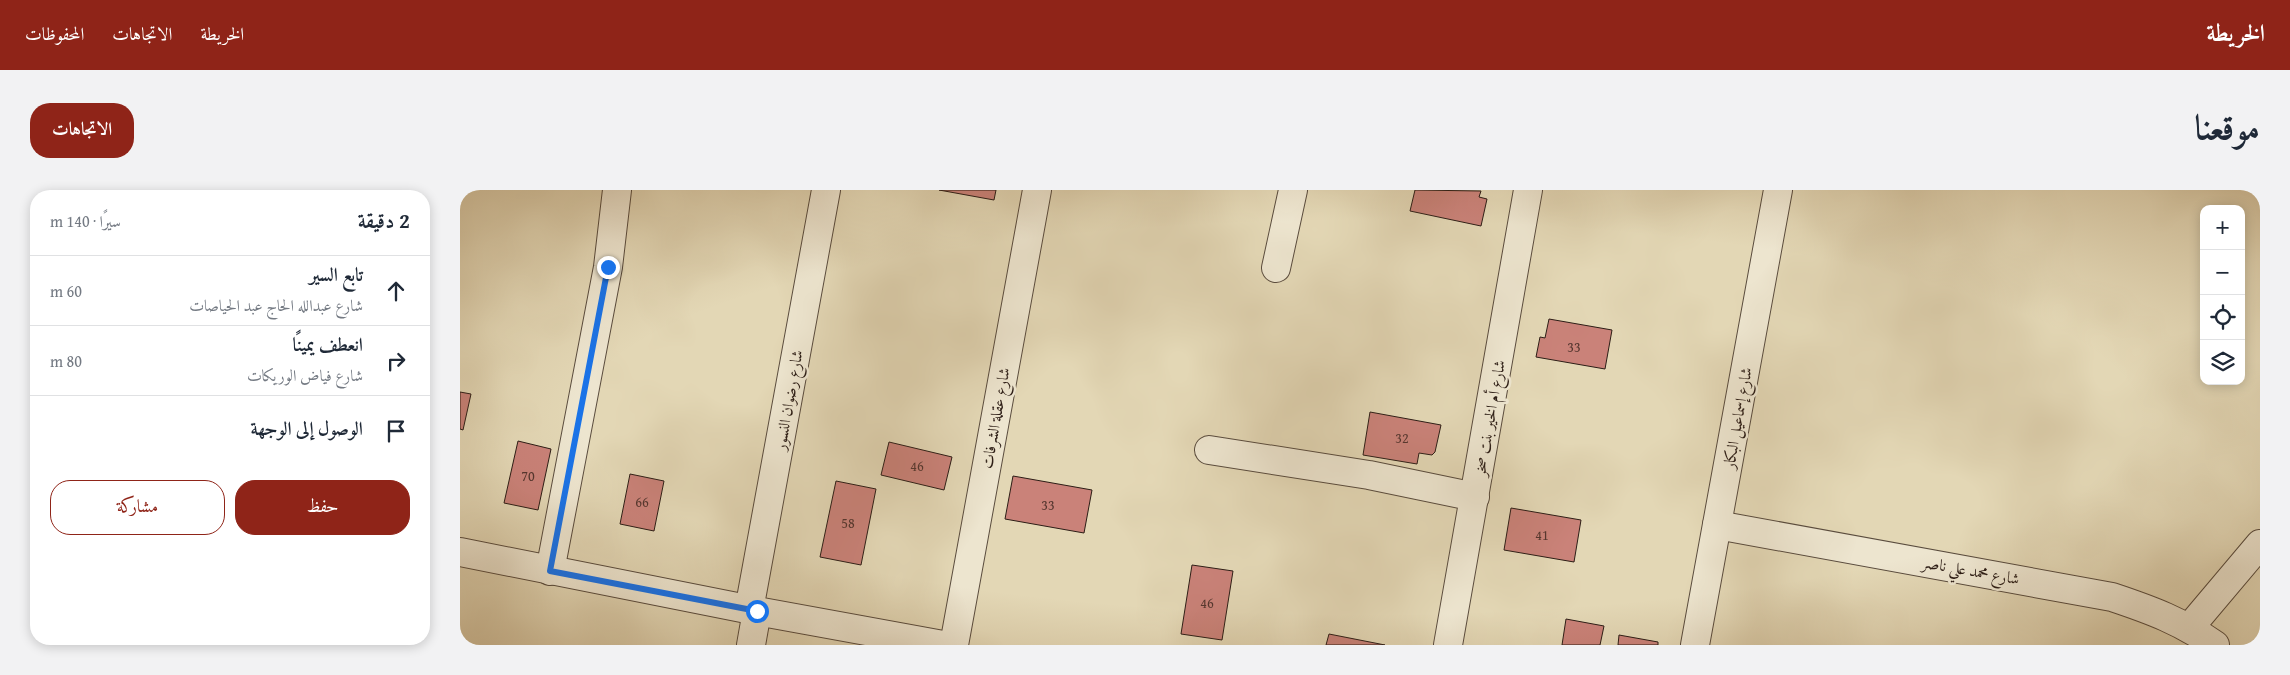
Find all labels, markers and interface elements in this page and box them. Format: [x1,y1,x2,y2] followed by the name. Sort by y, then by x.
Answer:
[2207,15,2265,50] text: الخريطة
[25,20,84,47] text: المحفوظات
[112,20,172,47] text: الاتجاهات
[200,20,244,47] text: الخريطة
[2195,101,2260,152] text: موقعنا
[30,103,134,158] button: الاتجاهات
[358,205,410,236] text: 2 دقيقة
[2200,205,2245,385] map controls
[2200,205,2245,250] button: +
[50,209,121,233] text: سيرًا · 140 m
[2200,250,2245,295] button: −
[597,256,620,279] route end
[309,260,363,288] text: تابع السير
[382,277,410,305] icon: ahead
[50,279,82,303] text: 60 m
[189,293,363,317] text: شارع عبدالله الحاج عبد الحياصات
[2200,295,2245,340] button: locate
[293,330,363,358] text: انعطف يمينًا
[1567,337,1581,357] house number: 33
[2200,340,2245,385] button: layers
[382,347,410,375] icon: right
[767,348,811,454] street label: شارع رضوان النسور
[50,349,82,373] text: 80 m
[1467,358,1514,481] street label: شارع أم الخير بنت صخر
[247,363,363,387] text: شارع فياض الوريكات
[1716,365,1760,473] street label: شارع إسماعيل البكار
[974,366,1018,471] street label: شارع عقلة الشرفات
[251,414,363,442] text: الوصول إلى الوجهة
[382,417,410,445] icon: arrive
[1395,428,1409,448] house number: 32
[910,456,924,476] house number: 46
[521,466,535,486] house number: 70
[50,480,225,535] button: مشاركة
[235,480,410,535] button: حفظ
[635,492,649,512] house number: 66
[1041,495,1055,515] house number: 33
[841,513,855,533] house number: 58
[1535,525,1549,545] house number: 41
[1918,549,2022,594] street label: شارع محمد علي ناصر
[1200,593,1214,613] house number: 46
[746,600,769,623] route start

